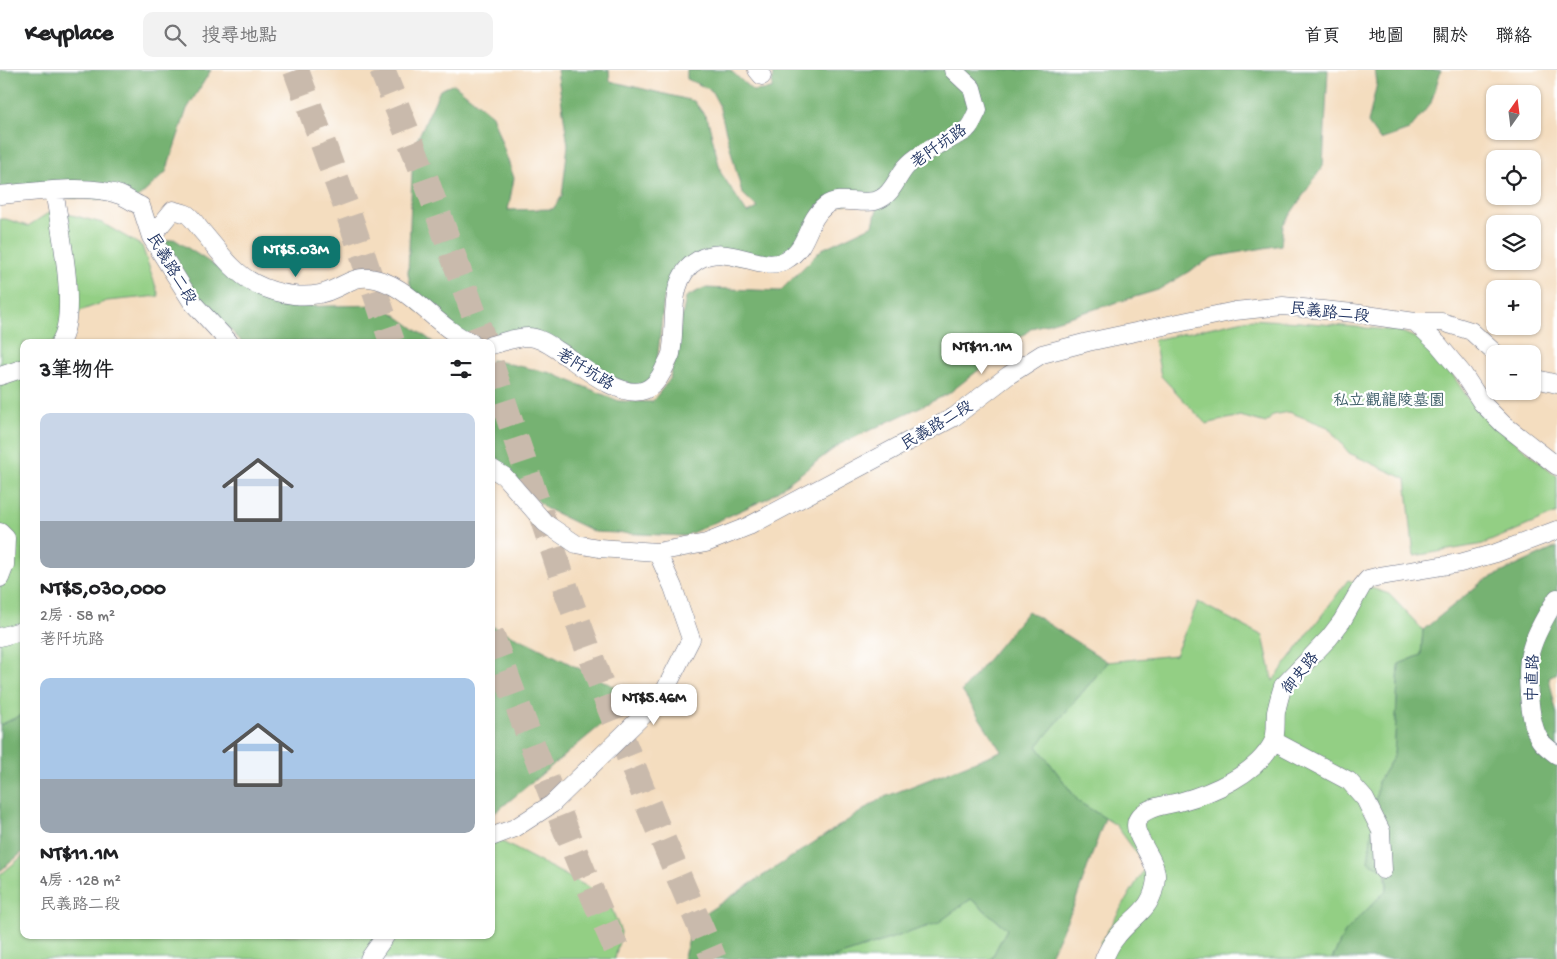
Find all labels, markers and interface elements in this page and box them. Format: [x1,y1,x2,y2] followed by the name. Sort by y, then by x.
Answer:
[143,12,493,57] search box
[25,20,113,49] text: Keyplace
[161,21,189,49] icon: search
[201,26,277,49] text: 搜尋地點
[1304,27,1340,48] text: 首頁
[1368,27,1404,48] text: 地圖
[1432,27,1468,48] text: 關於
[1496,27,1532,48] text: 聯絡
[1486,85,1541,140] north arrow
[1486,85,1541,400] map controls
[907,120,972,174] street label: 荖阡坑路
[1486,150,1541,205] button: locate
[1486,215,1541,270] button: layers
[141,230,200,309] street label: 民義路二段
[244,236,348,278] pin: NT$5.03M
[263,242,329,261] text: NT$5.03M
[1486,280,1541,335] button: +
[1289,299,1371,328] street label: 民義路二段
[930,332,1034,375] pin: NT$11.1M
[952,339,1012,358] text: NT$11.1M
[552,344,617,396] street label: 荖阡坑路
[1486,345,1541,400] button: −
[447,355,475,383] icon: filters
[40,360,114,385] text: 3筆物件
[1333,391,1445,412] park label: 私立觀龍陵墓園
[898,397,977,456] street label: 民義路二段
[213,445,303,535] icon: home
[40,578,166,603] text: NT$5,030,000
[40,608,115,627] text: 2房 · 58 m²
[40,632,104,651] text: 荖阡坑路
[1278,648,1324,699] street label: 御史路
[1522,654,1545,702] street label: 中直路
[602,684,706,726] pin: NT$5.46M
[622,690,686,709] text: NT$5.46M
[213,710,303,800] icon: home
[40,843,118,868] text: NT$11.1M
[40,873,121,892] text: 4房 · 128 m²
[40,897,120,916] text: 民義路二段

